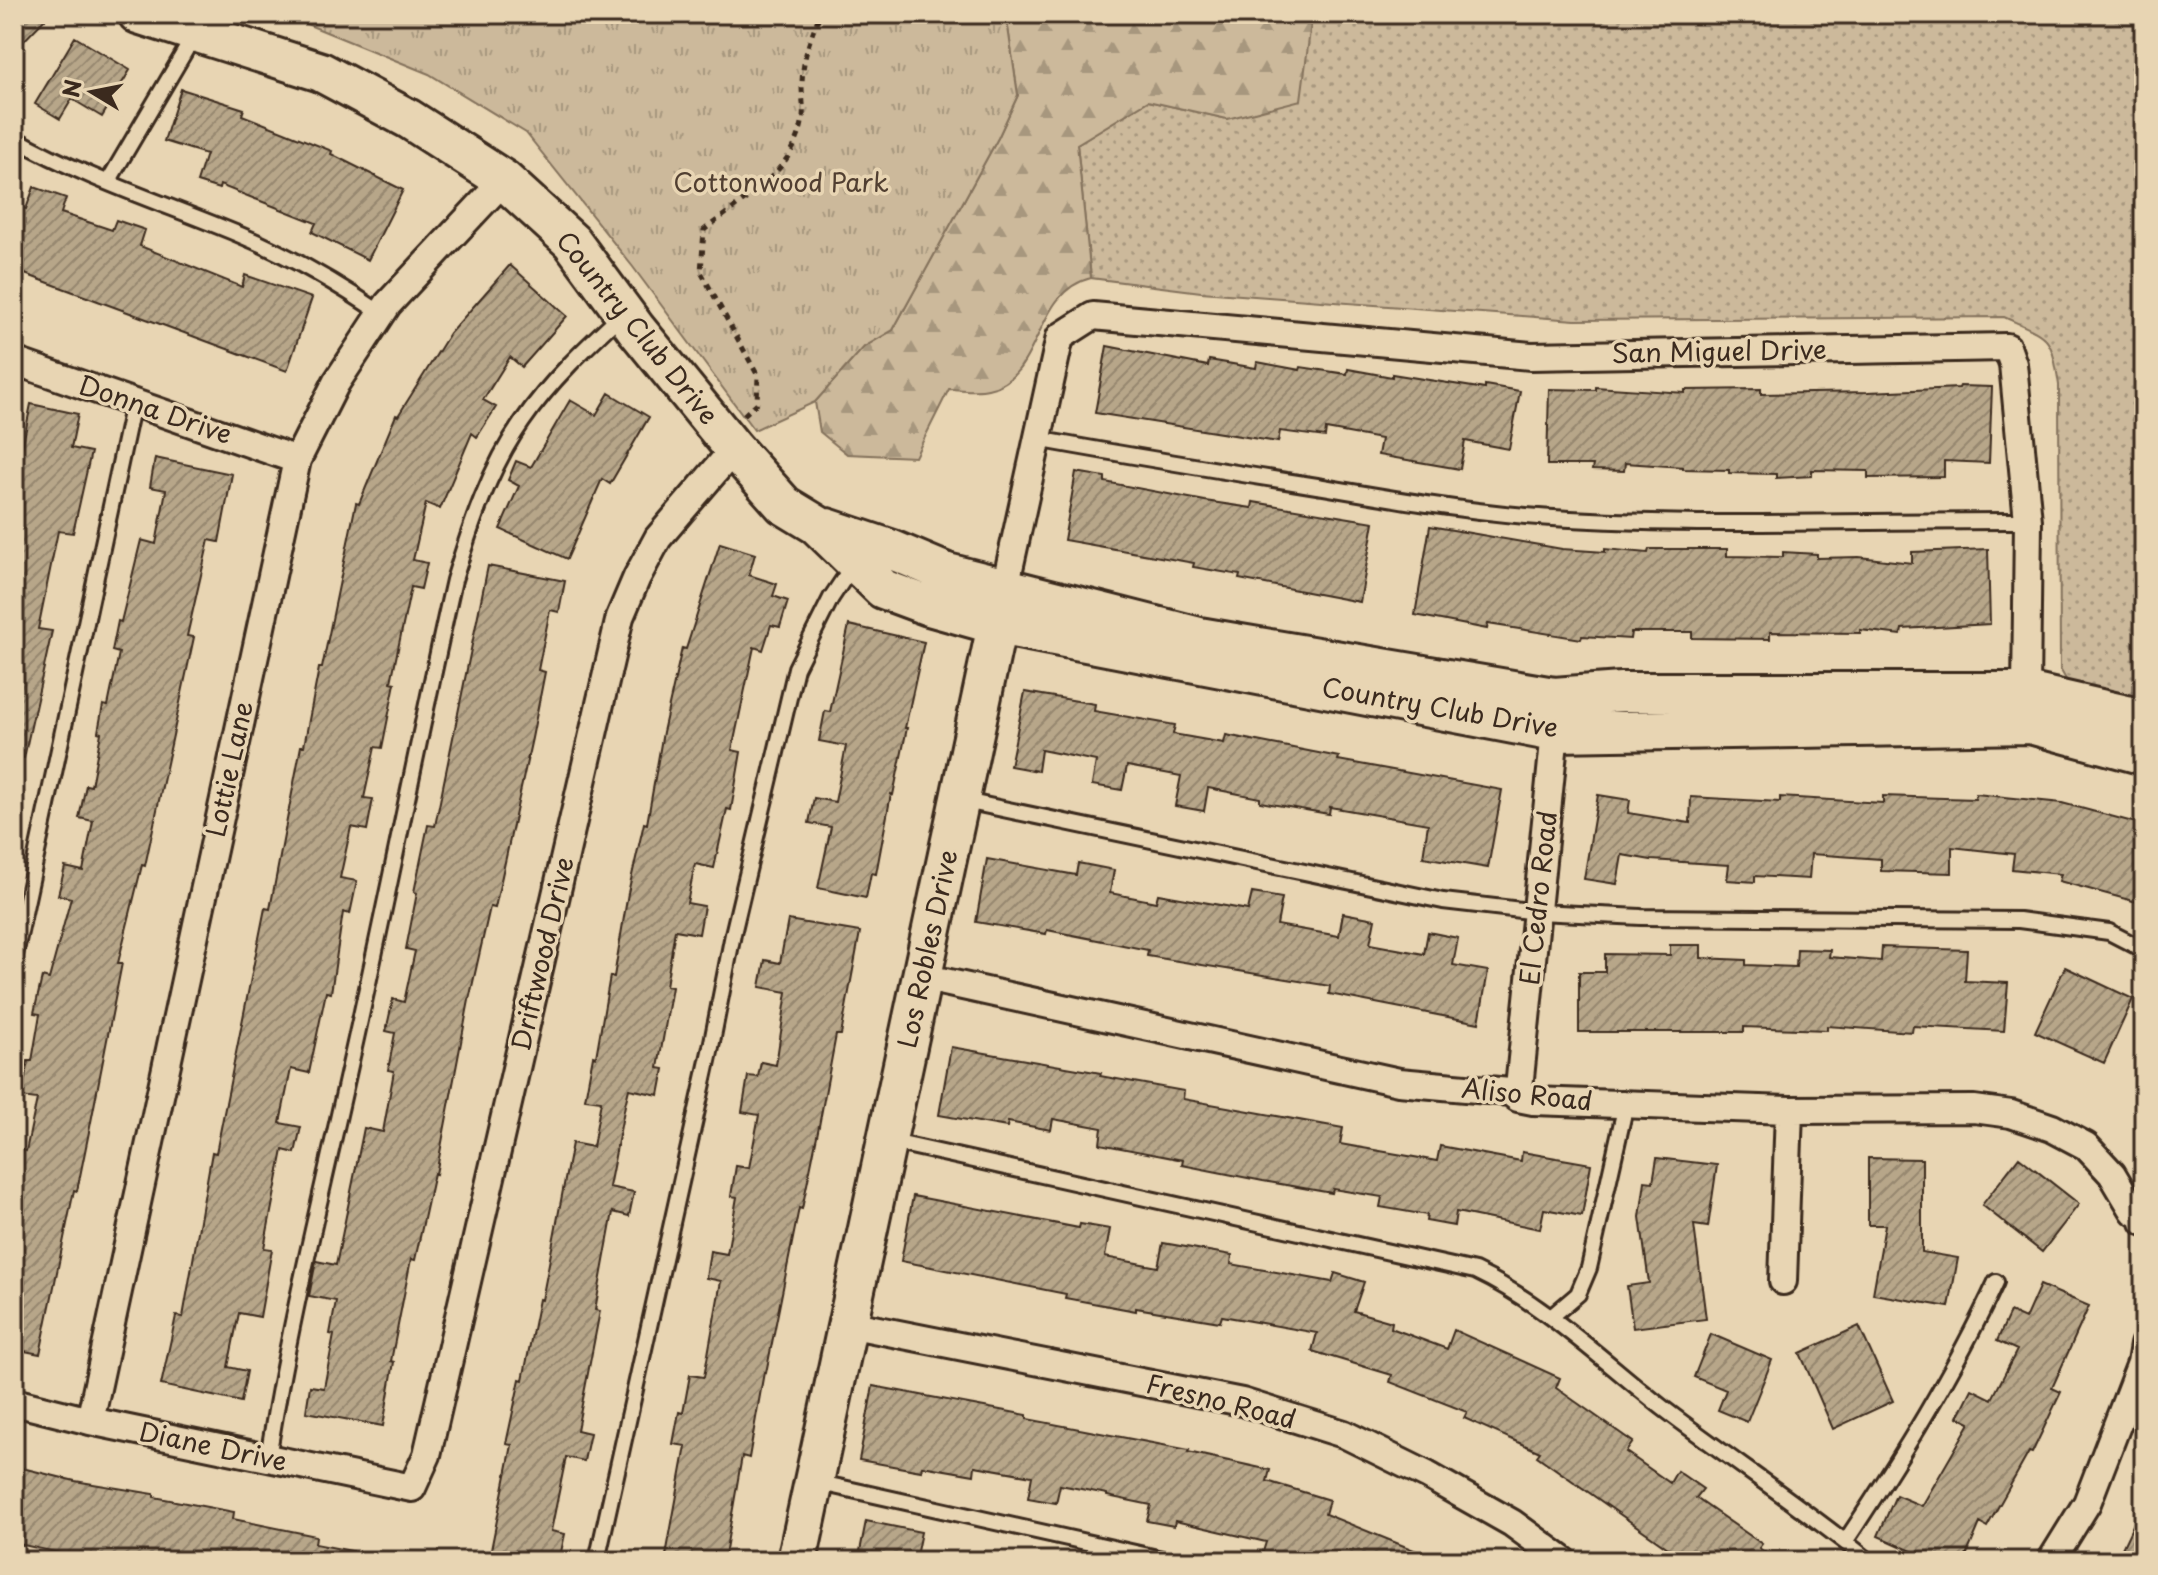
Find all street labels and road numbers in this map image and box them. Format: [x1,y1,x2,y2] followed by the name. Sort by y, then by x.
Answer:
[548,222,729,432] street label: Country Club Drive
[1611,329,1827,372] street label: San Miguel Drive
[73,364,238,453] street label: Donna Drive
[1319,667,1561,747] street label: Country Club Drive
[195,697,262,840] street label: Lottie Lane
[1509,809,1566,987] street label: El Cedro Road
[887,846,967,1051] street label: Los Robles Drive
[500,853,583,1054] street label: Driftwood Drive
[1460,1067,1594,1120] street label: Aliso Road
[1142,1363,1300,1438] street label: Fresno Road
[136,1411,291,1480] street label: Diane Drive

